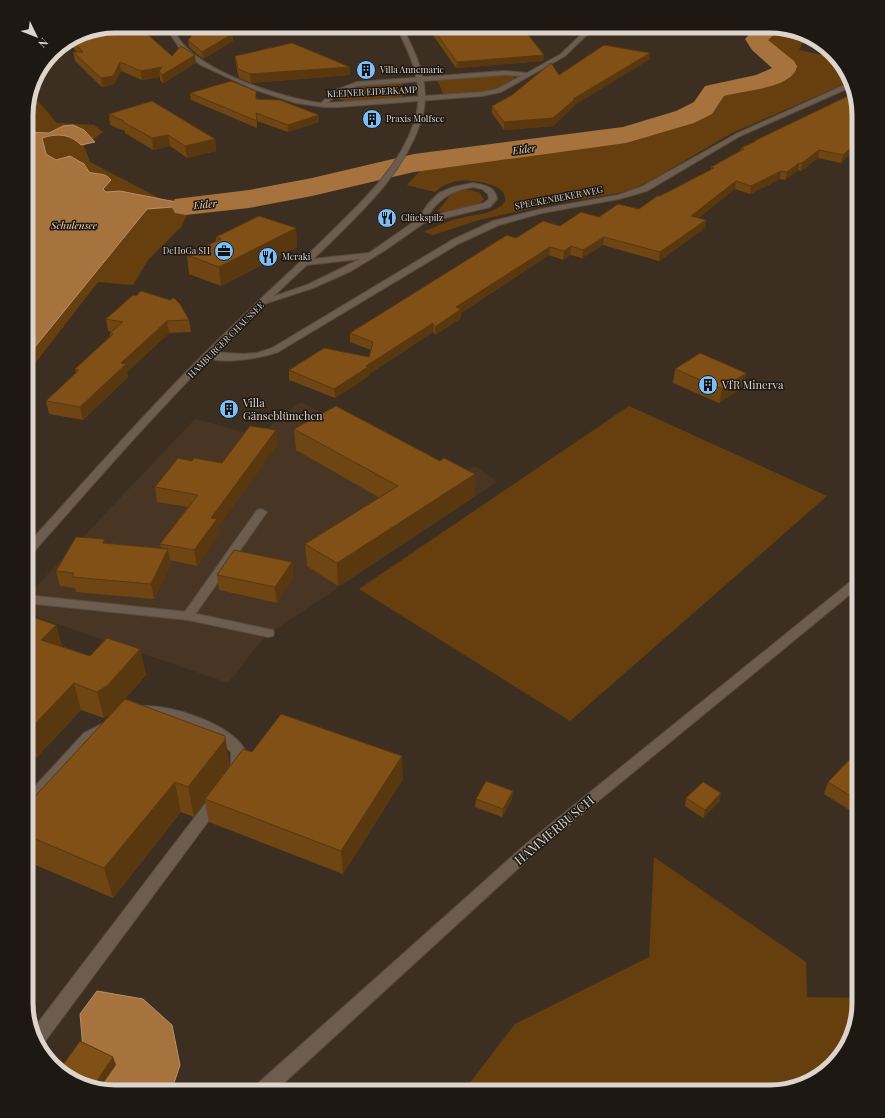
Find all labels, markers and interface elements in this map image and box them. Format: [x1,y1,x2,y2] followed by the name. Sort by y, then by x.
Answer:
[16,16,56,56] north arrow
[35,35,52,51] text: N
[355,59,377,81] building icon: Villa Annemarie
[379,63,445,75] place label: Villa Annemarie
[327,83,417,99] street label: KLEINER EIDERKAMP
[361,108,383,130] building icon: Praxis Molfsee
[386,112,445,124] place label: Praxis Molfsee
[511,140,537,158] water label: Eider
[514,182,605,211] street label: SPECKENBEKER WEG
[192,196,218,212] water label: Eider
[376,207,398,229] restaurant icon: Glückspilz
[401,211,443,223] place label: Glückspilz
[50,218,98,232] water label: Schulensee
[213,240,235,262] office icon: DeHoGa SH
[163,244,210,256] place label: DeHoGa SH
[257,246,279,268] restaurant icon: Meraki
[282,250,311,262] place label: Meraki
[185,298,266,380] street label: HAMBURGER CHAUSSEE
[697,374,719,396] building icon: VfR Minerva
[721,377,784,392] place label: VfR Minerva
[242,395,323,423] place label: Villa Gänseblümchen
[218,398,240,420] building icon: Villa Gänseblümchen
[510,791,597,868] street label: HAMMERBUSCH

